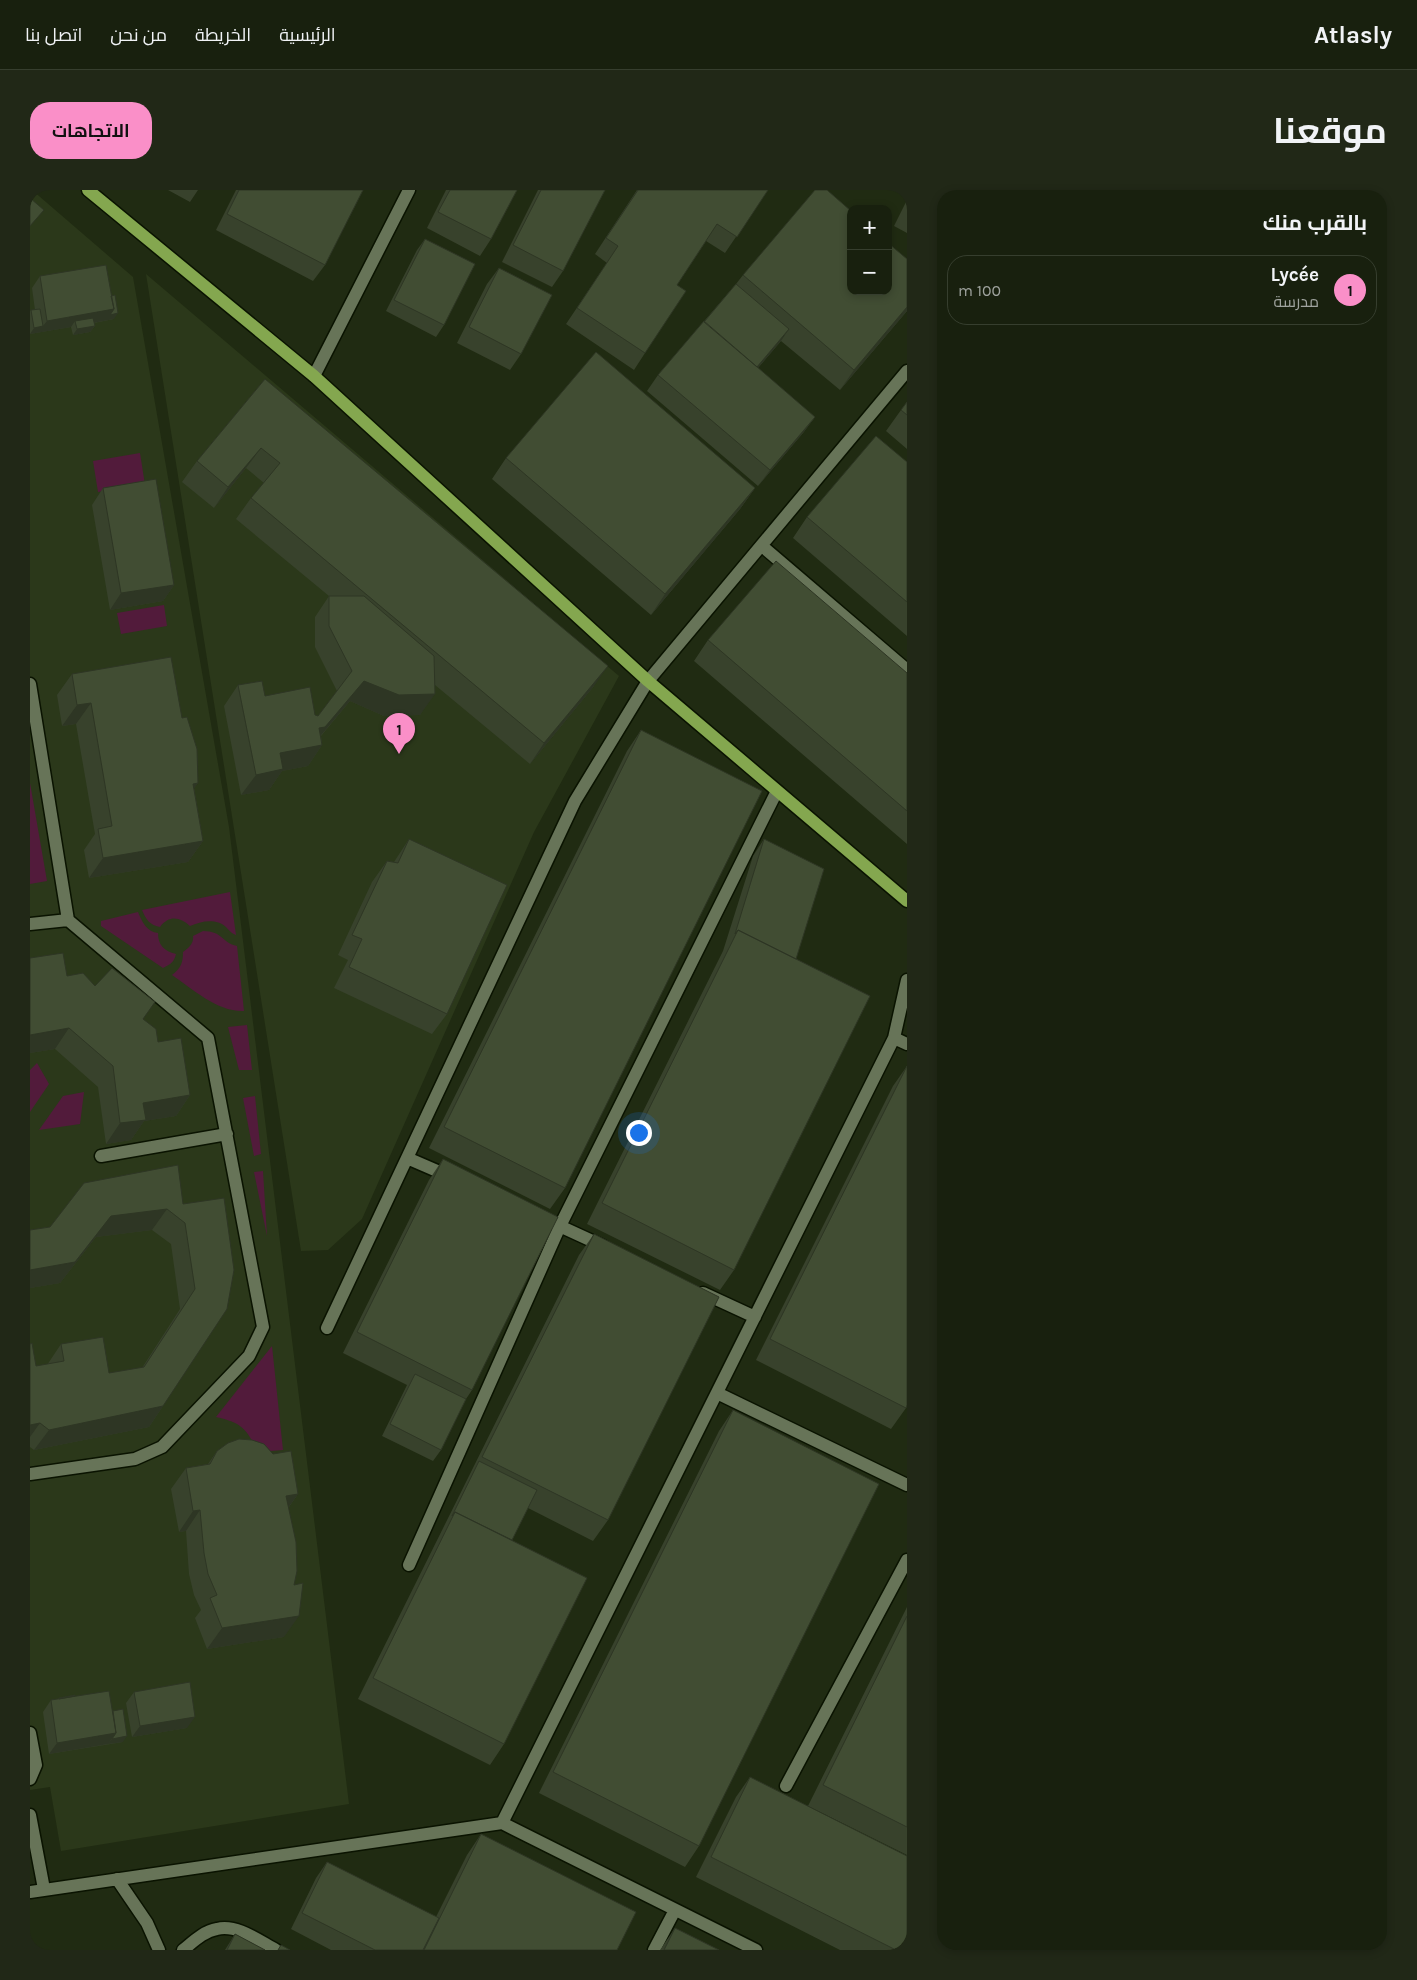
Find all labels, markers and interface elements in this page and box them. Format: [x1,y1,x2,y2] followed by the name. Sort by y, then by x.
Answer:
[1314,21,1392,49] text: Atlasly
[25,24,82,46] text: اتصل بنا
[110,24,167,46] text: من نحن
[195,24,251,46] text: الخريطة
[279,24,336,46] text: الرئيسية
[30,102,152,159] button: الاتجاهات
[1273,111,1387,152] text: موقعنا
[847,205,892,295] map controls
[847,205,892,250] button: +
[1263,211,1367,235] text: بالقرب منك
[847,250,892,295] button: −
[1270,264,1319,286] text: Lycée
[958,281,1001,300] text: 100 m
[1347,281,1353,300] text: 1
[1273,292,1319,311] text: مدرسة
[383,713,415,754] pin: 1
[626,1120,652,1146] your location

